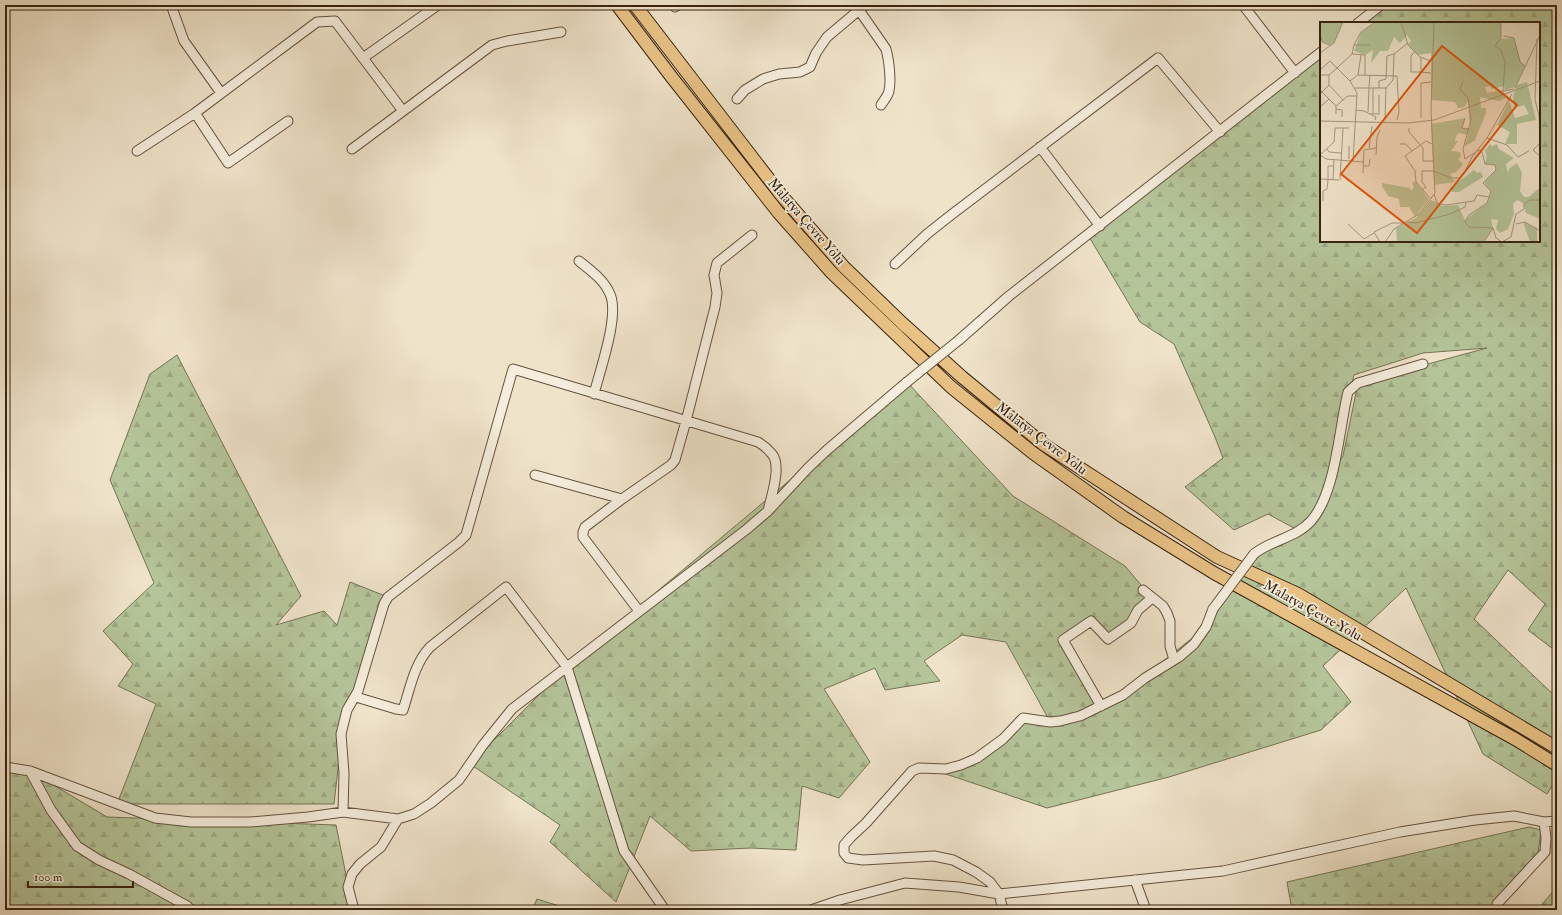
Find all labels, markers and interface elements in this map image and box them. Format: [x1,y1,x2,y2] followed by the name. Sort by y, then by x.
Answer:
[1320,22,1540,242] inset map
[763,174,849,269] street label: Malatya Çevre Yolu
[992,399,1091,479] street label: Malatya Çevre Yolu
[1260,576,1365,645] street label: Malatya Çevre Yolu
[28,863,133,889] scale bar
[34,870,63,885] text: 100 m

